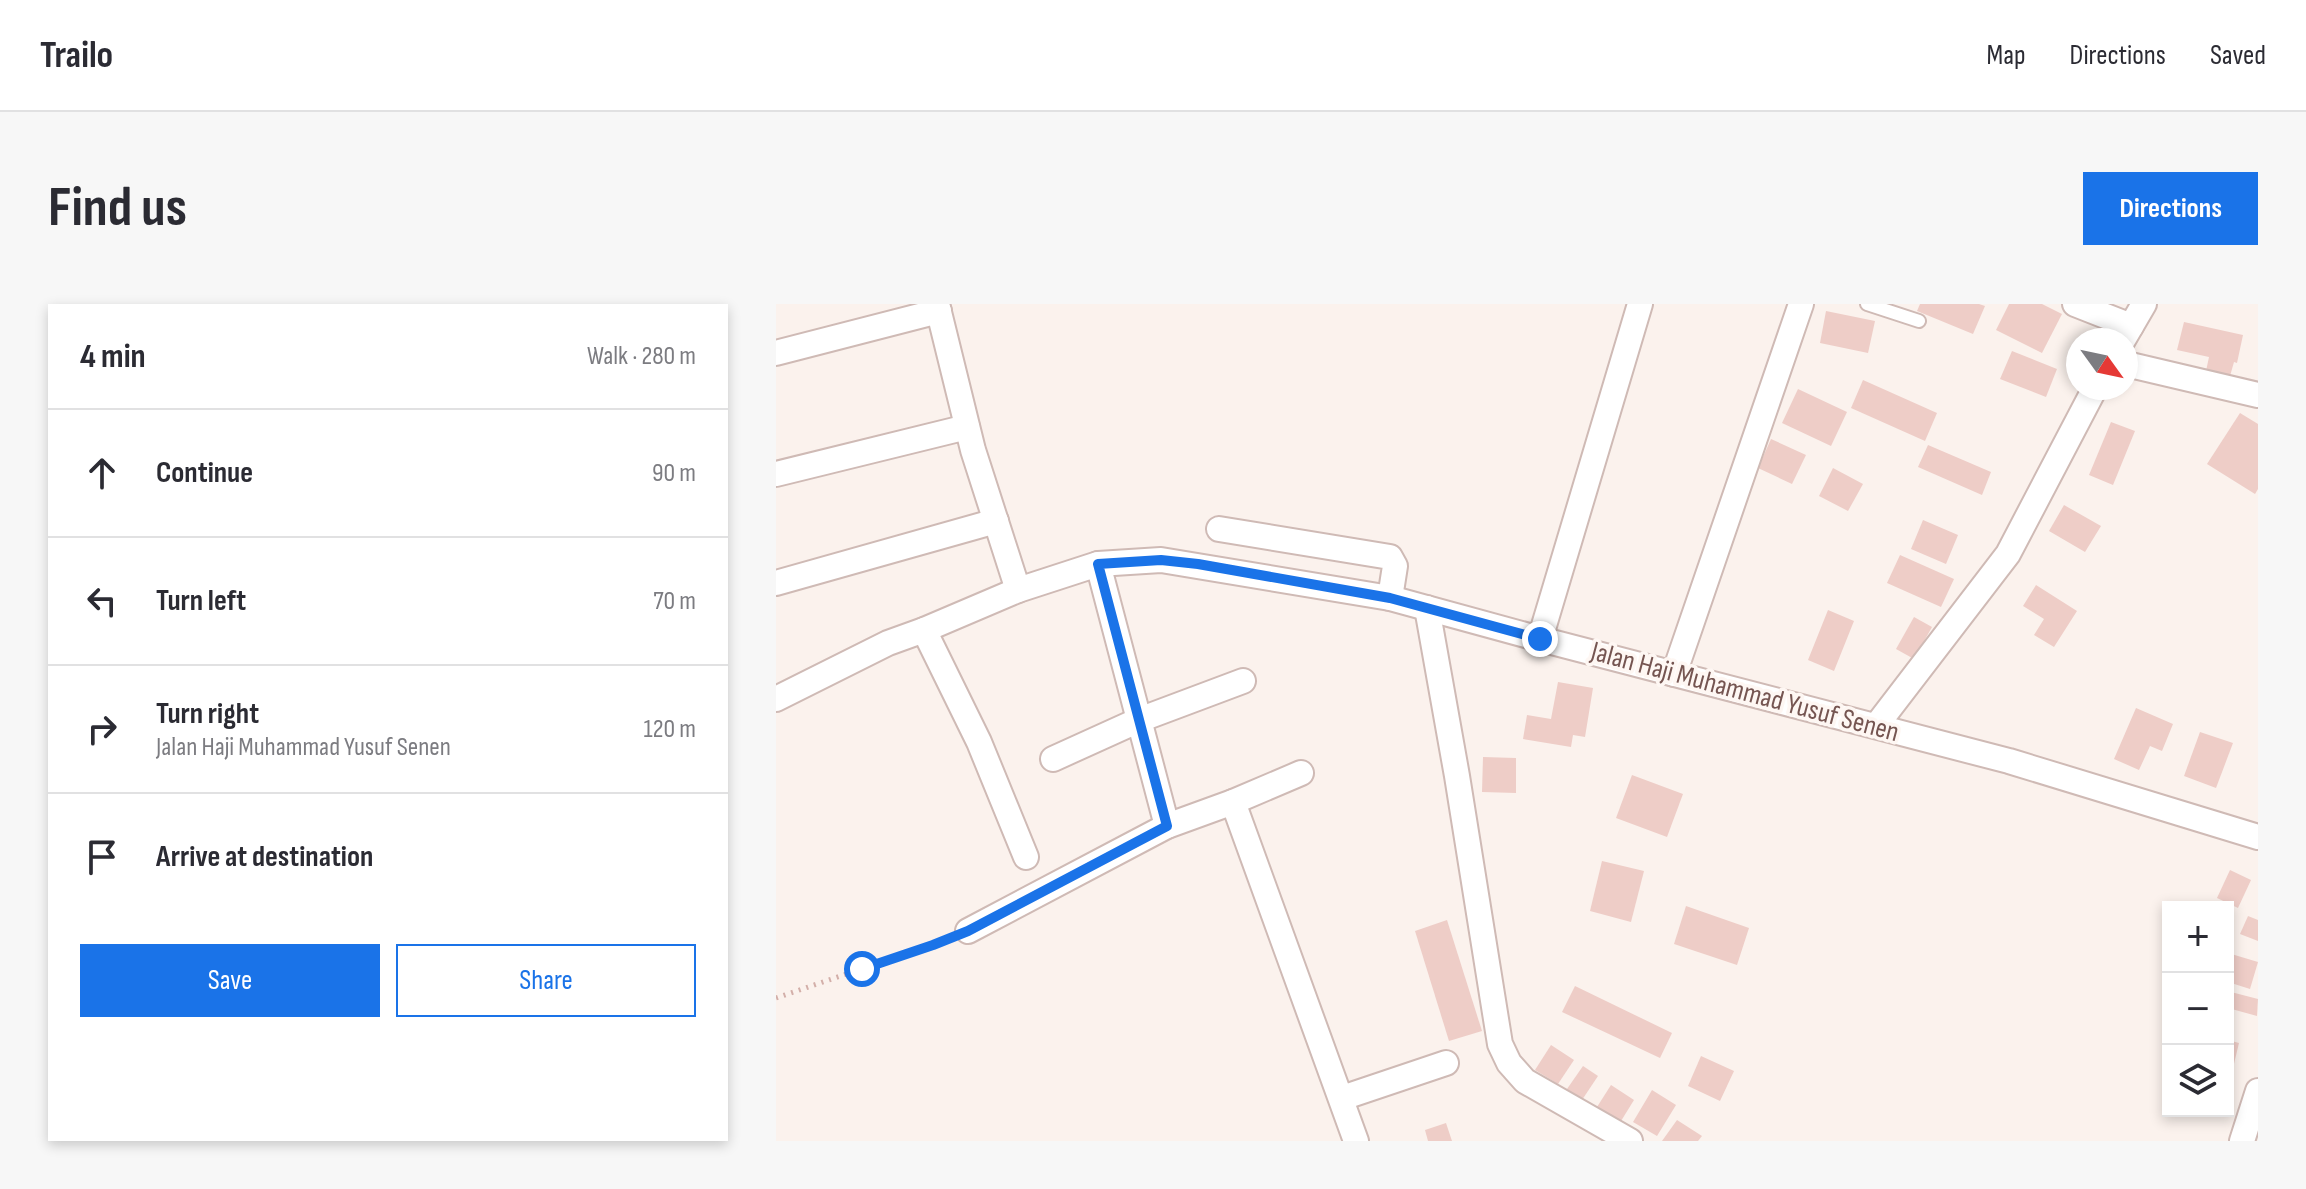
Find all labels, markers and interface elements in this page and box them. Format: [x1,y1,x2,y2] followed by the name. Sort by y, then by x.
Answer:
[40,33,113,78] text: Trailo
[1987,39,2026,72] text: Map
[2070,39,2166,72] text: Directions
[2210,39,2266,72] text: Saved
[2083,172,2258,245] button: Directions
[48,175,187,242] text: Find us
[2066,328,2138,400] north arrow
[80,336,146,377] text: 4 min
[587,341,696,372] text: Walk · 280 m
[80,451,124,495] icon: ahead
[156,455,253,491] text: Continue
[652,458,696,489] text: 90 m
[80,579,124,623] icon: left
[156,583,246,619] text: Turn left
[653,586,696,617] text: 70 m
[1522,621,1558,657] route end
[1586,635,1903,749] street label: Jalan Haji Muhammad Yusuf Senen
[156,696,259,732] text: Turn right
[80,707,124,751] icon: right
[643,714,696,745] text: 120 m
[156,732,451,763] text: Jalan Haji Muhammad Yusuf Senen
[80,835,124,879] icon: arrive
[156,839,373,875] text: Arrive at destination
[2162,901,2234,1117] map controls
[2162,901,2234,973] button: +
[80,944,380,1017] button: Save
[396,944,696,1017] button: Share
[844,951,880,987] route start
[2162,973,2234,1045] button: −
[2162,1045,2234,1117] button: layers

